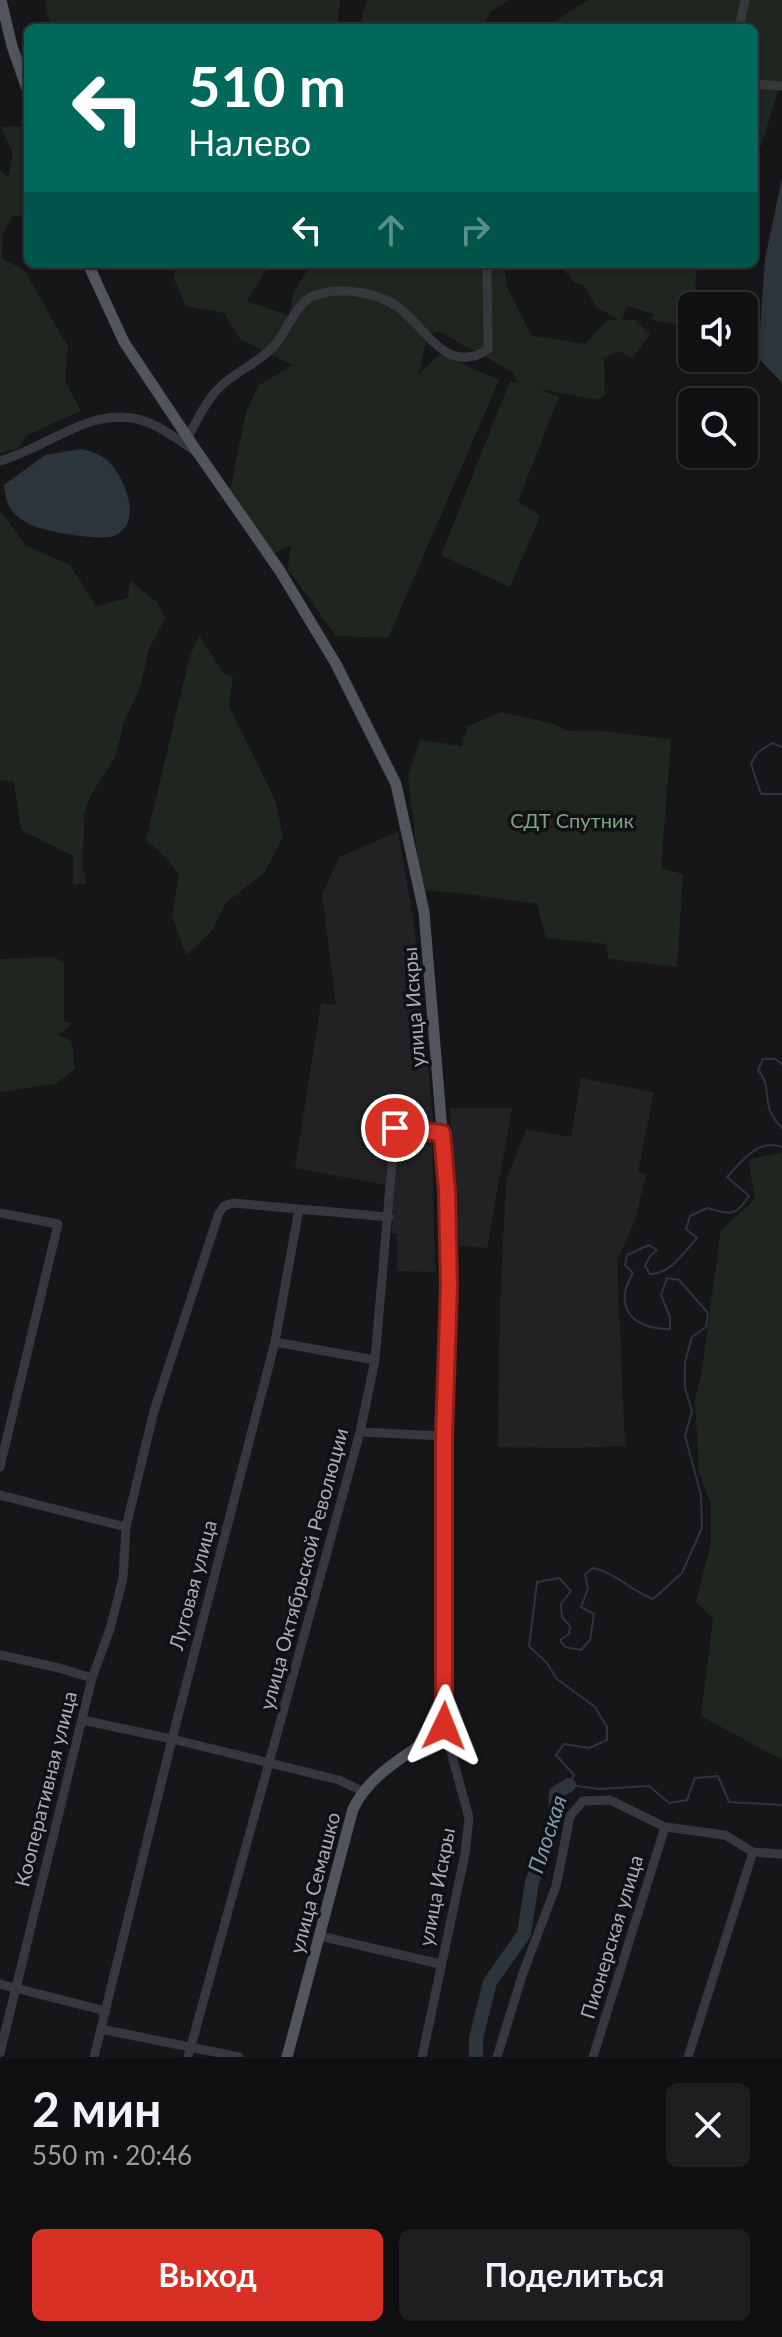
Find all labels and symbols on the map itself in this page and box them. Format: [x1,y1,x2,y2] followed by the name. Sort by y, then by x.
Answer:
[510,808,634,832] park label: СДТ Спутник
[397,946,429,1068] street label: улица Искры
[361,1094,429,1162] pin
[254,1425,352,1712] street label: улица Октябрьской Революции
[163,1517,221,1653] street label: Луговая улица
[402,1684,486,1768] position arrow
[9,1689,81,1889] street label: Кооперативная улица
[521,1791,572,1876] water label: Плоская
[284,1809,344,1956] street label: улица Семашко
[413,1825,459,1948] street label: улица Искры
[575,1852,647,2021] street label: Пионерская улица

